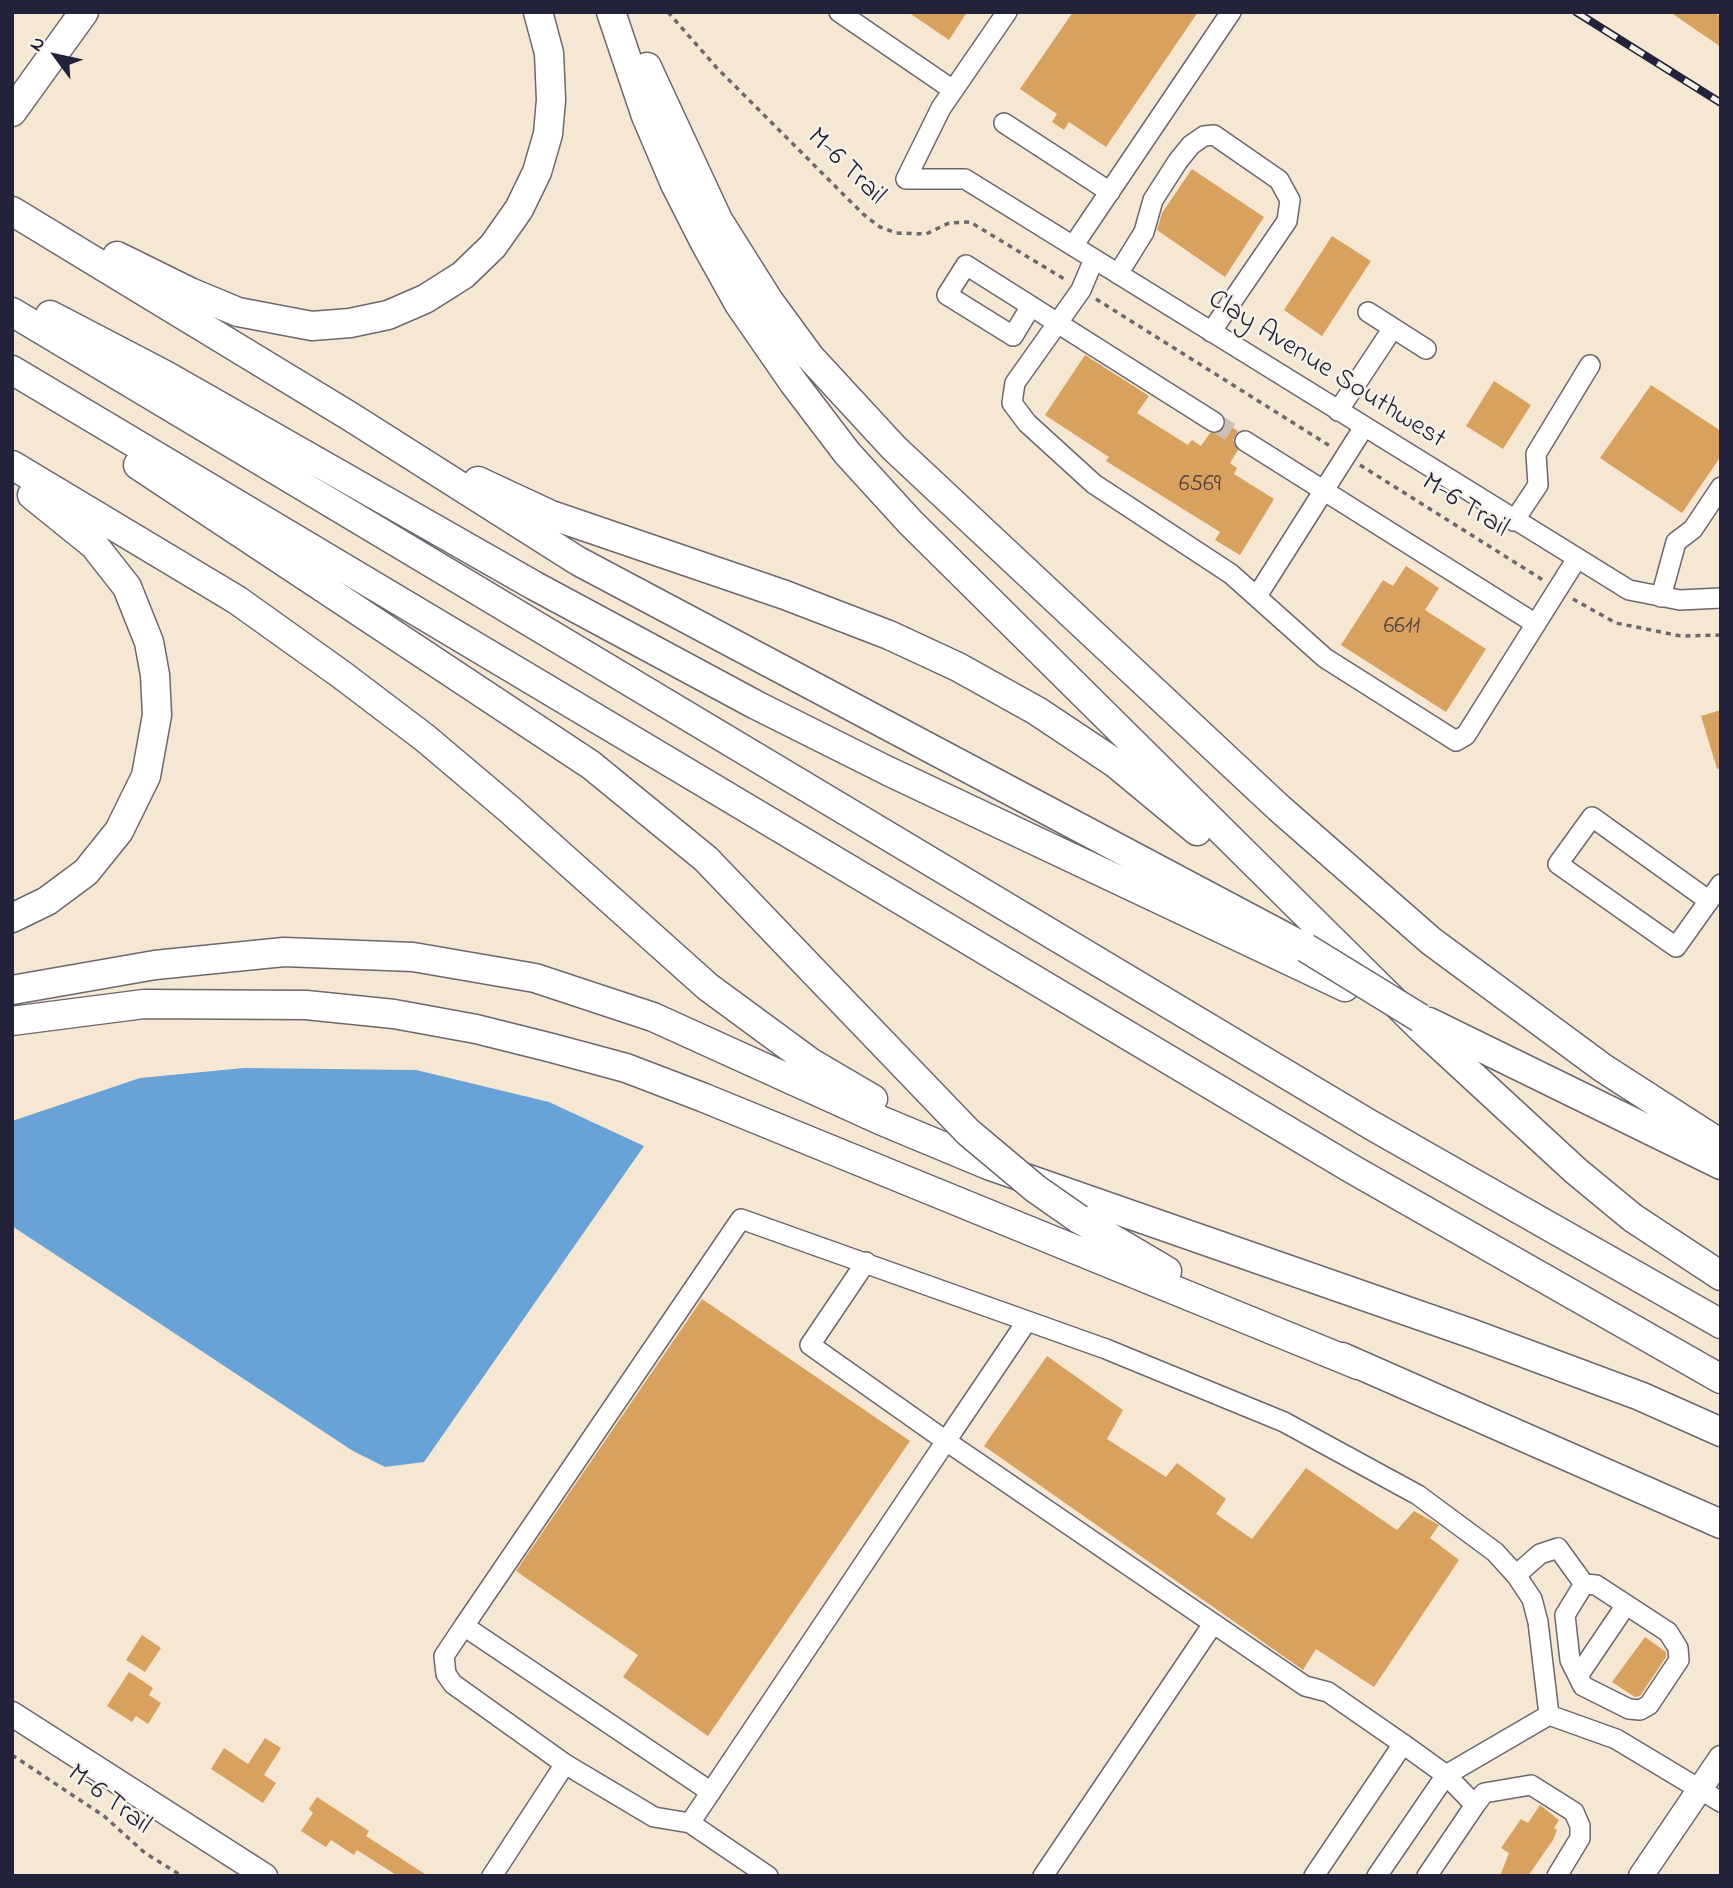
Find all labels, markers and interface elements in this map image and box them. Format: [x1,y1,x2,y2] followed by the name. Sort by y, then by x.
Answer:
[21,21,91,91] north arrow
[23,32,53,57] text: N
[799,122,891,214] street label: M-6 Trail
[1201,284,1451,458] street label: Clay Avenue Southwest
[1414,467,1514,547] street label: M-6 Trail
[1179,472,1221,500] house number: 6569
[1384,614,1420,642] house number: 6611
[59,1759,157,1843] street label: M-6 Trail

